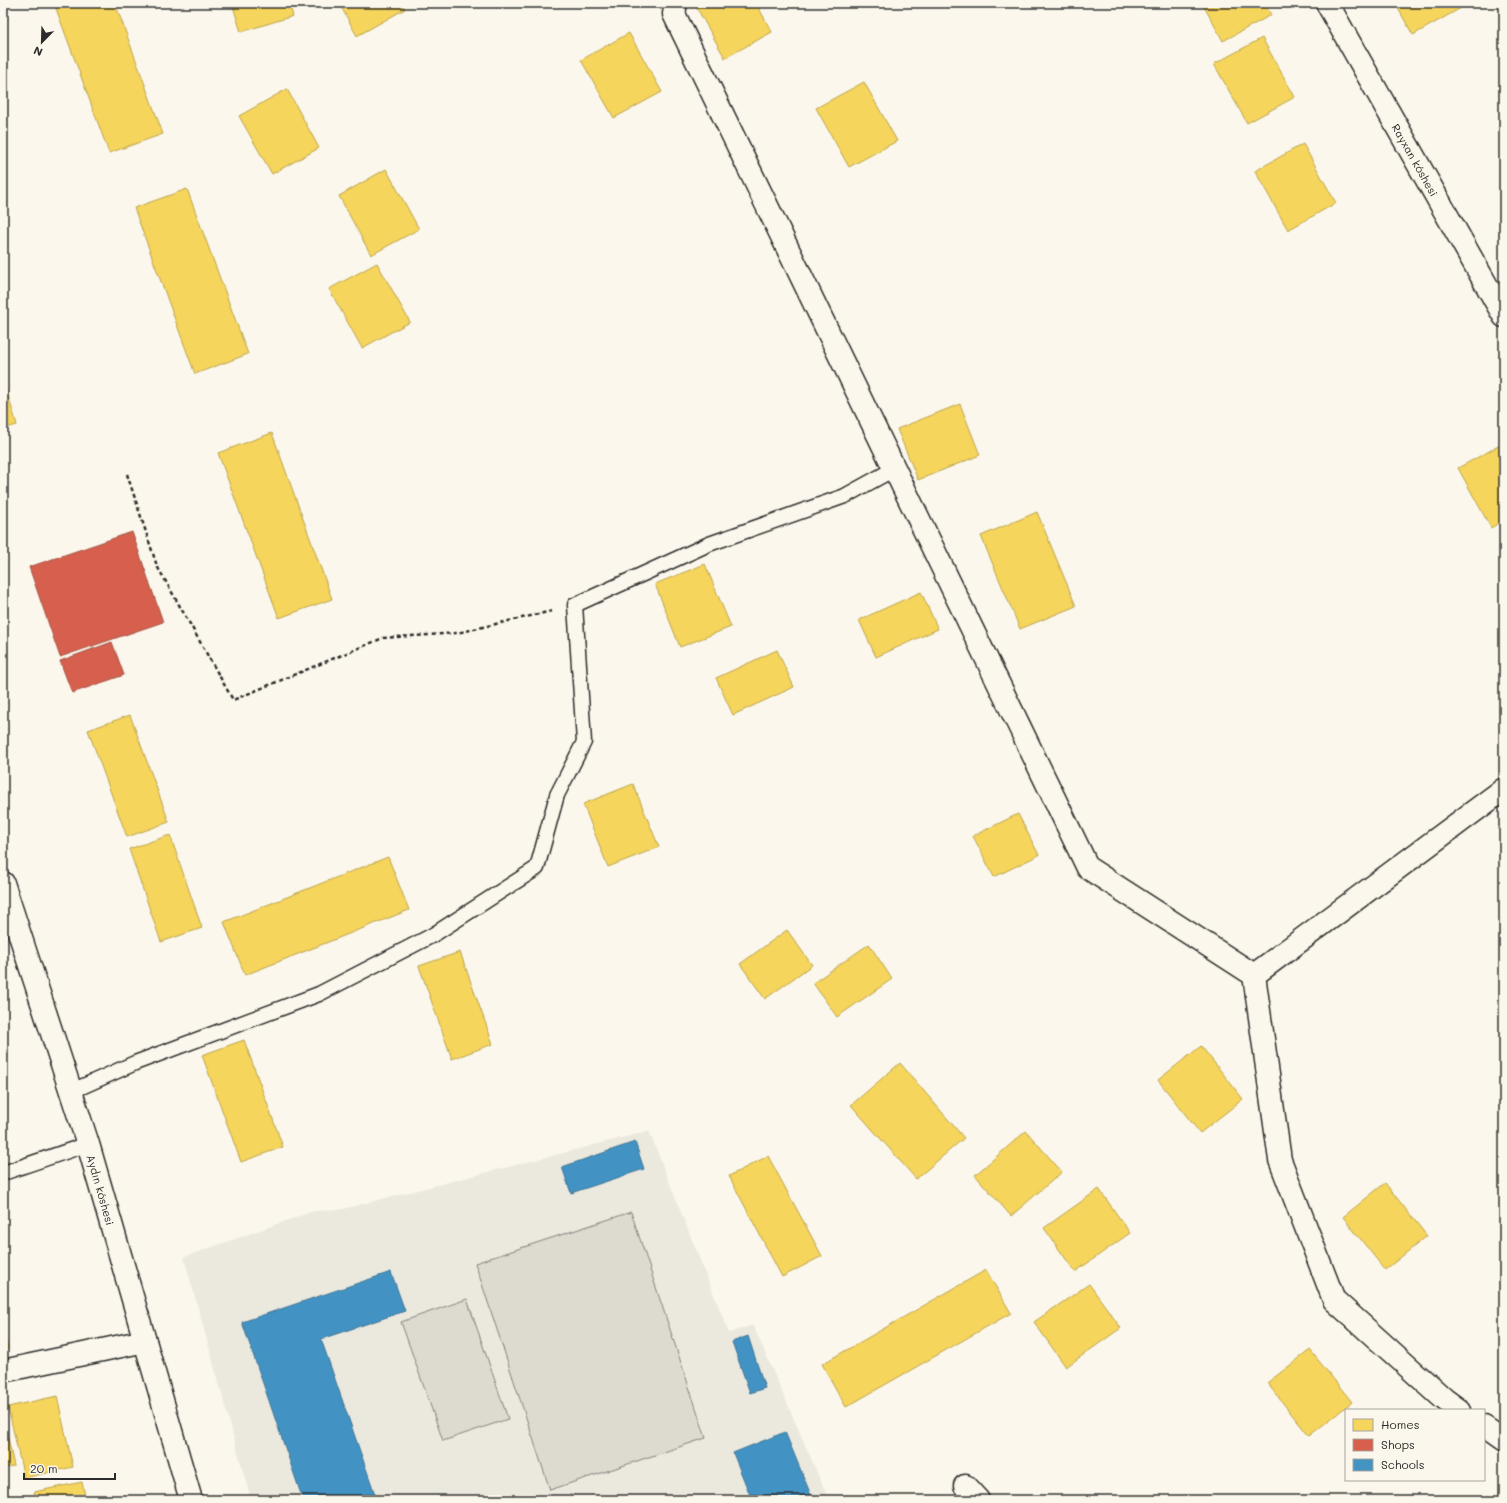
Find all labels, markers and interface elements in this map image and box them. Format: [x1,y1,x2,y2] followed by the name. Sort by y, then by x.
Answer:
[22,22,62,62] north arrow
[31,43,45,60] text: N
[1389,121,1442,199] street label: Rayxan kóshesi
[84,1153,119,1227] street label: Aydın kóshesi
[1345,1409,1485,1481] legend
[1381,1416,1420,1432] text: Homes
[1381,1436,1415,1452] text: Shops
[24,1455,115,1481] scale bar
[1381,1456,1425,1472] text: Schools
[30,1460,58,1476] text: 20 m

